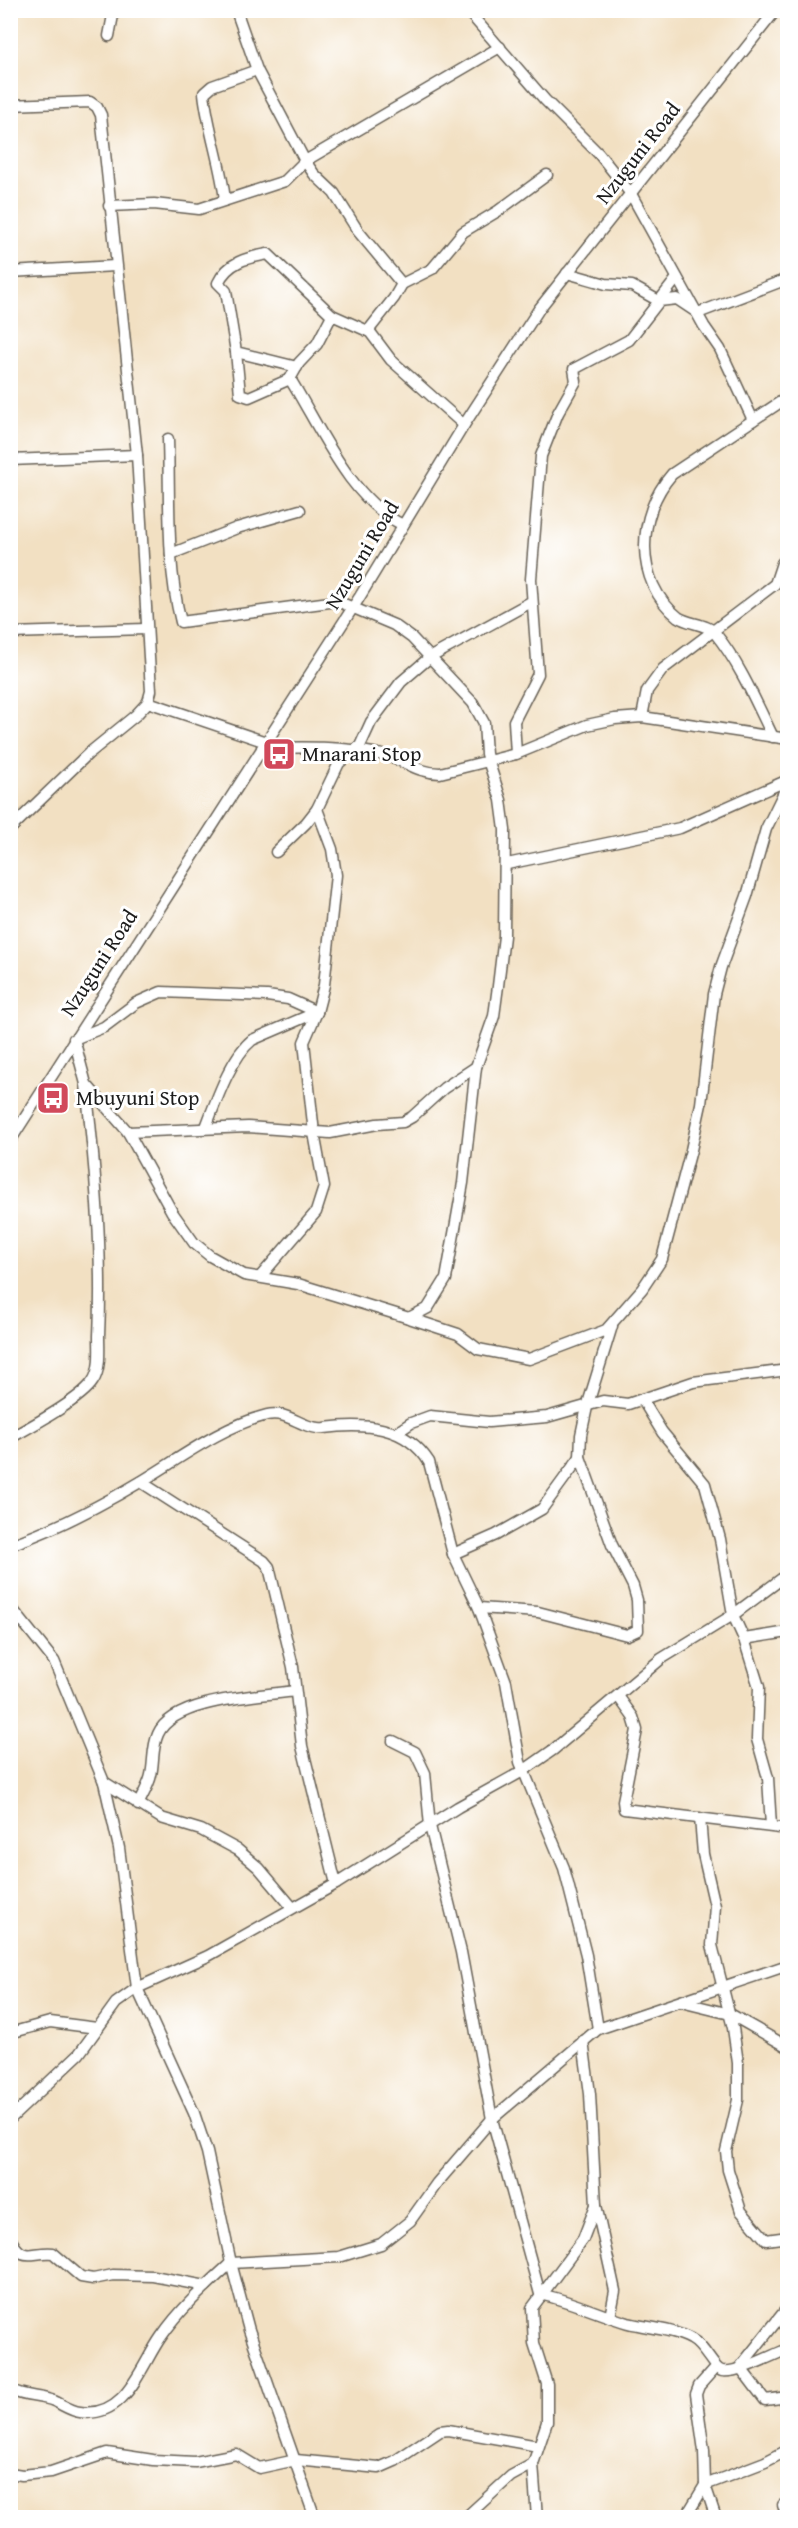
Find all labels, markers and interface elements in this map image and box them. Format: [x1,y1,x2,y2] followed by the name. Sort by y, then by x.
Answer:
[588,94,688,210] street label: Nzuguni Road
[317,494,407,615] street label: Nzuguni Road
[261,736,297,772] bus stop icon: Mnarani Stop
[302,738,421,769] place label: Mnarani Stop
[52,902,145,1022] street label: Nzuguni Road
[35,1080,71,1116] bus stop icon: Mbuyuni Stop
[76,1082,199,1113] place label: Mbuyuni Stop

